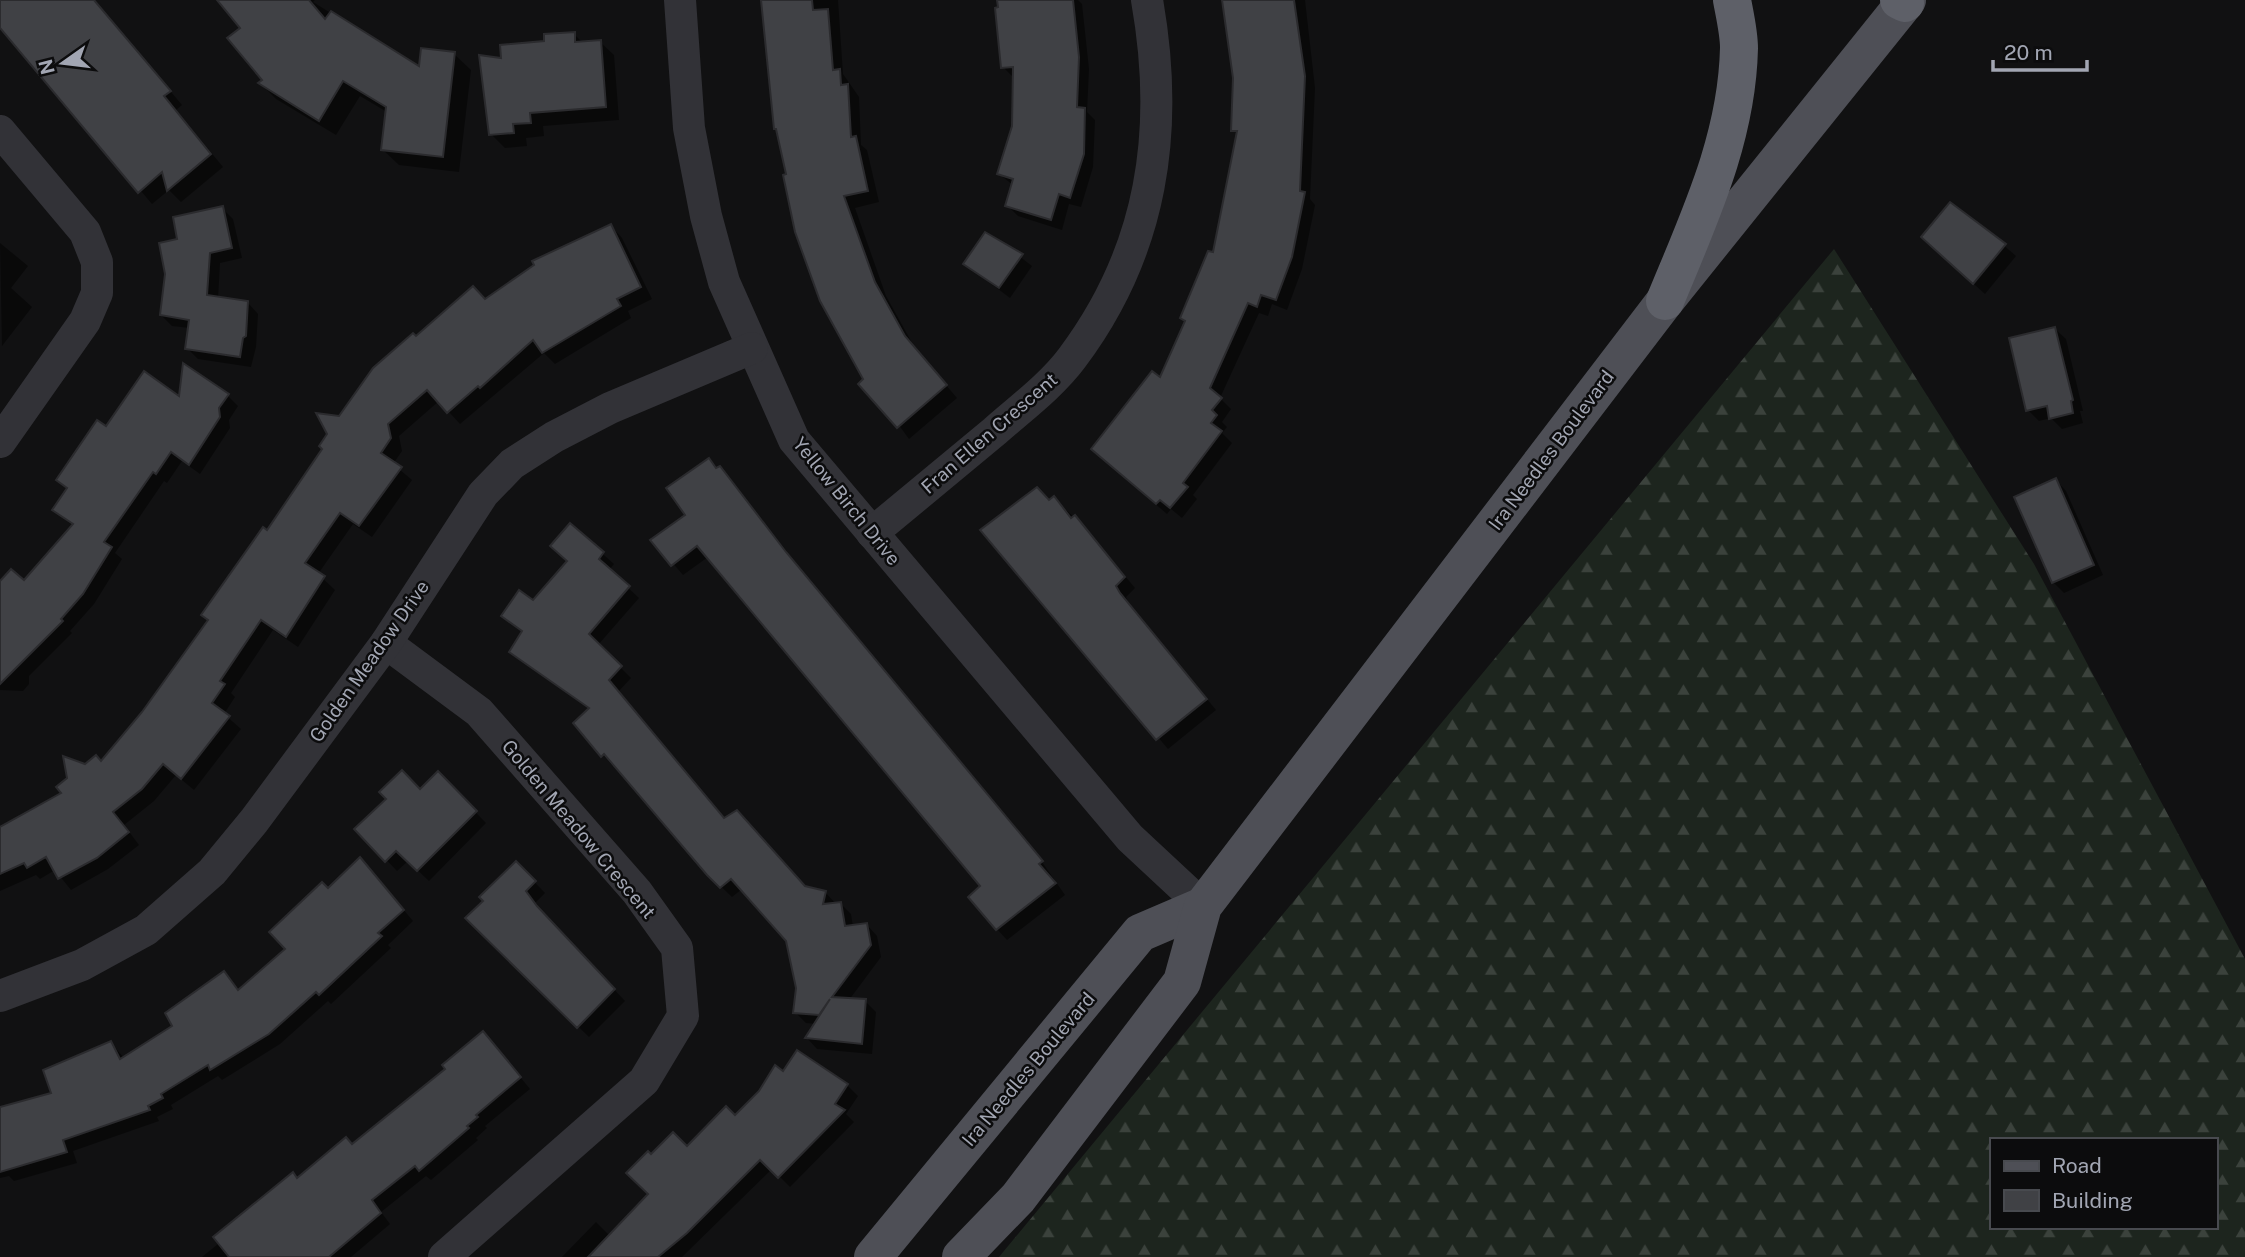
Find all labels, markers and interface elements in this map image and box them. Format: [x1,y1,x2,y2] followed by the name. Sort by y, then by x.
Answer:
[28,28,98,98] north arrow
[1993,28,2088,72] scale bar
[2004,40,2053,65] text: 20 m
[34,57,59,77] text: N
[1484,366,1618,534] street label: Ira Needles Boulevard
[917,368,1061,498] street label: Fran Ellen Crescent
[789,433,905,569] street label: Yellow Birch Drive
[305,576,433,746] street label: Golden Meadow Drive
[498,735,660,923] street label: Golden Meadow Crescent
[957,988,1099,1150] street label: Ira Needles Boulevard
[1990,1138,2217,1229] legend
[2052,1153,2102,1178] text: Road
[2052,1188,2133,1213] text: Building

